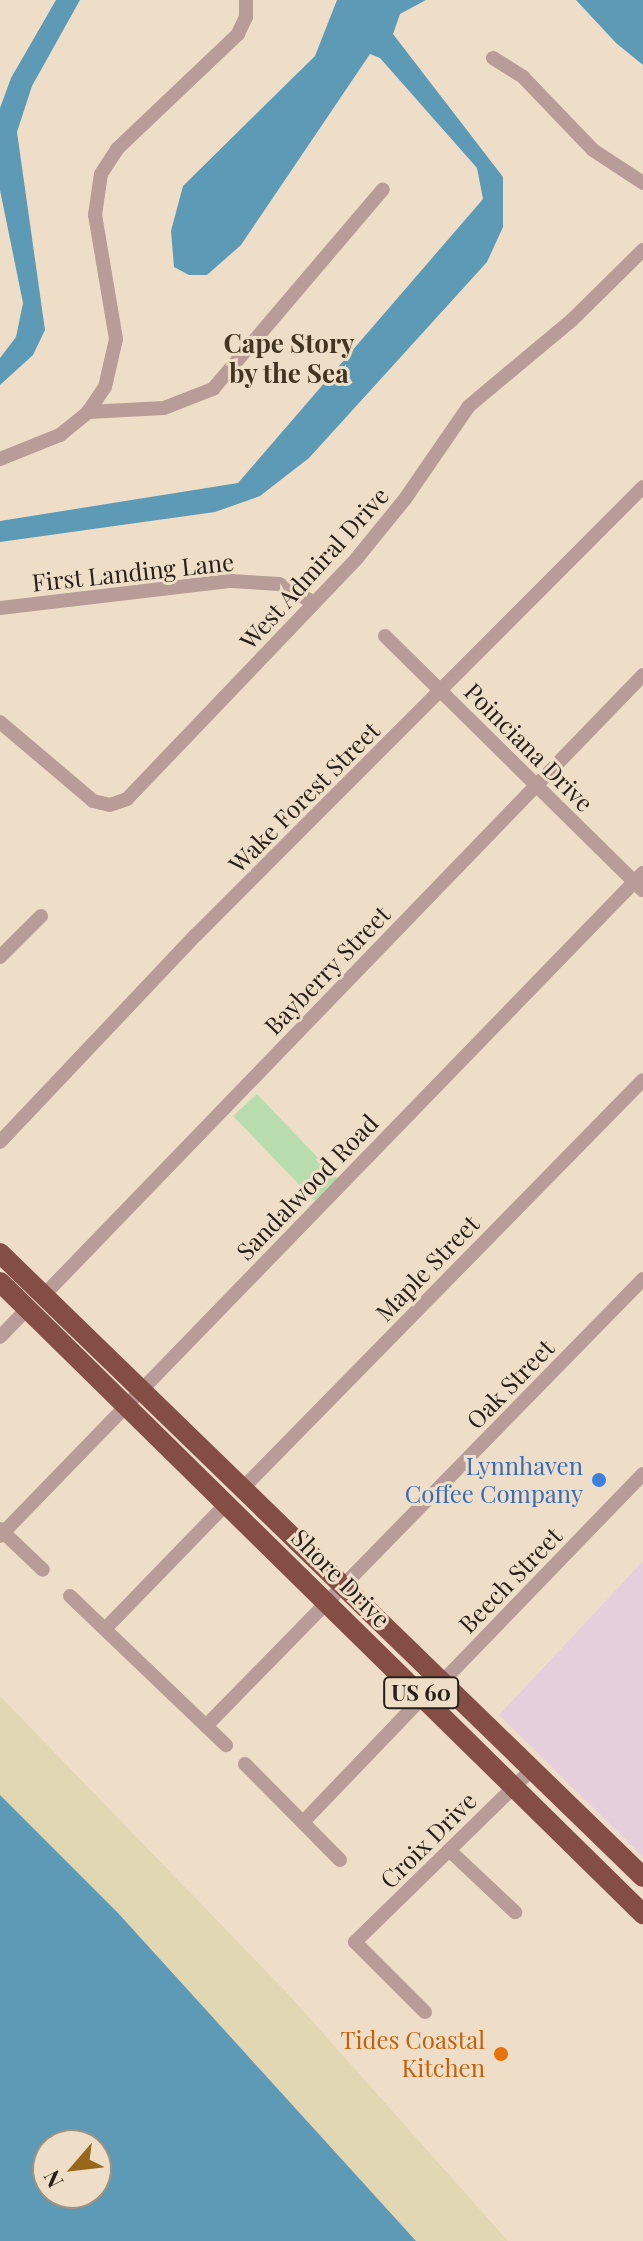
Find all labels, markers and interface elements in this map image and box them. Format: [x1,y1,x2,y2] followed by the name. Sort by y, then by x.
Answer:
[223,327,355,388] district label: Cape Story by the Sea
[233,481,395,655] street label: West Admiral Drive
[30,547,236,597] street label: First Landing Lane
[459,677,599,817] street label: Poinciana Drive
[223,716,385,878] street label: Wake Forest Street
[258,899,396,1041] street label: Bayberry Street
[230,1108,384,1266] street label: Sandalwood Road
[369,1209,485,1327] street label: Maple Street
[460,1333,560,1435] street label: Oak Street
[405,1452,583,1508] place label: Lynnhaven Coffee Company
[590,1471,608,1489] marker: Lynnhaven Coffee Company
[453,1521,567,1639] street label: Beech Street
[286,1523,396,1633] street label: Shore Drive
[383,1675,459,1711] road number: US 60
[374,1786,482,1894] street label: Croix Drive
[341,2026,485,2082] place label: Tides Coastal Kitchen
[492,2045,510,2063] marker: Tides Coastal Kitchen
[32,2129,112,2209] north arrow
[36,2165,70,2193] text: N

